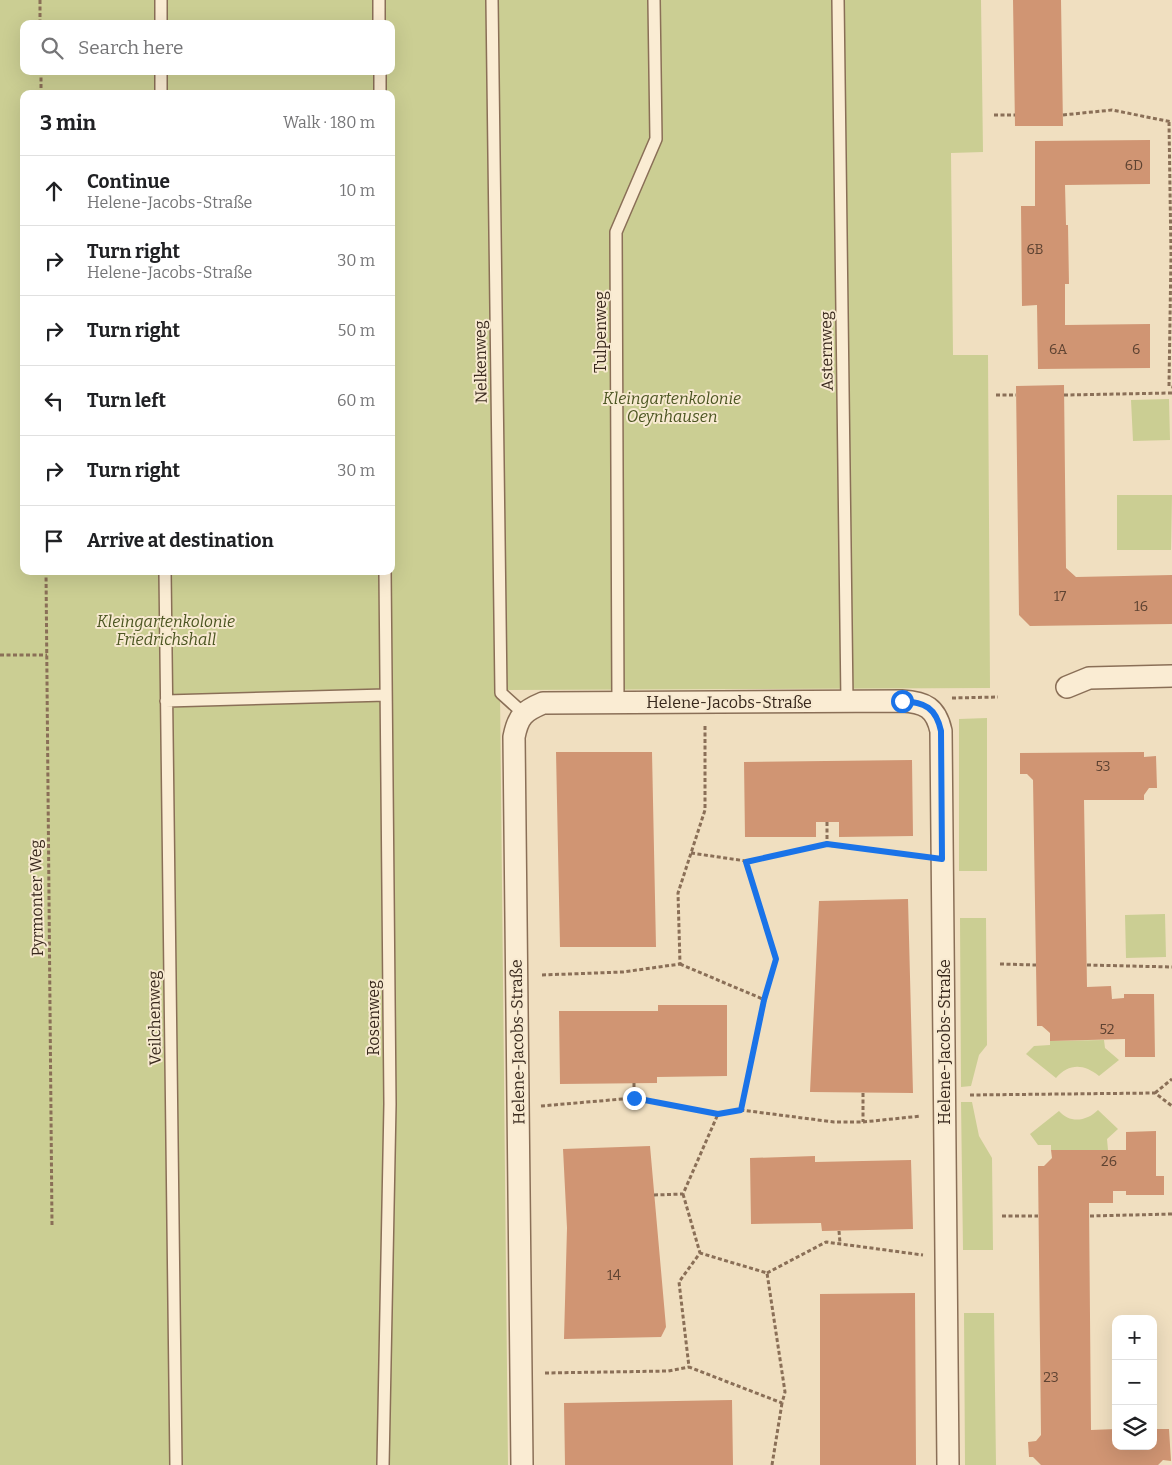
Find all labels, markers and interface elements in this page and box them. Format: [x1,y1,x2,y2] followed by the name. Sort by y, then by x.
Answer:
[20,20,395,75] search box
[38,34,66,62] icon: search
[78,36,183,59] text: Search here
[40,110,96,136] text: 3 min
[283,113,375,132] text: Walk · 180 m
[1125,157,1143,174] house number: 6D
[87,170,170,193] text: Continue
[40,177,68,205] icon: ahead
[340,181,375,200] text: 10 m
[87,193,252,212] text: Helene-Jacobs-Straße
[87,240,180,263] text: Turn right
[1026,241,1044,258] house number: 6B
[40,247,68,275] icon: right
[337,251,375,270] text: 30 m
[87,263,252,282] text: Helene-Jacobs-Straße
[591,291,610,373] street label: Tulpenweg
[816,311,837,391] street label: Asternweg
[40,317,68,345] icon: right
[87,319,180,342] text: Turn right
[470,320,491,404] street label: Nelkenweg
[338,321,375,340] text: 50 m
[1049,341,1067,358] house number: 6A
[1132,341,1140,358] house number: 6
[40,387,68,415] icon: left
[87,389,166,412] text: Turn left
[603,389,741,426] park label: Kleingartenkolonie Oeynhausen
[337,391,375,410] text: 60 m
[40,457,68,485] icon: right
[87,459,180,482] text: Turn right
[337,461,375,480] text: 30 m
[40,527,68,555] icon: arrive
[87,529,274,552] text: Arrive at destination
[1054,588,1066,605] house number: 17
[1134,598,1148,615] house number: 16
[97,612,235,649] park label: Kleingartenkolonie Friedrichshall
[891,690,914,713] route start
[646,693,812,712] street label: Helene-Jacobs-Straße
[1095,758,1111,775] house number: 53
[26,839,47,956] street label: Pyrmonter Weg
[507,959,528,1125] street label: Helene-Jacobs-Straße
[935,959,954,1125] street label: Helene-Jacobs-Straße
[144,970,165,1065] street label: Veilchenweg
[364,980,383,1056] street label: Rosenweg
[1100,1021,1114,1038] house number: 52
[623,1087,646,1110] route end
[1101,1153,1117,1170] house number: 26
[607,1267,621,1284] house number: 14
[1112,1315,1157,1450] map controls
[1112,1315,1157,1360] button: +
[1112,1360,1157,1405] button: −
[1043,1369,1059,1386] house number: 23
[1112,1405,1157,1450] button: layers

